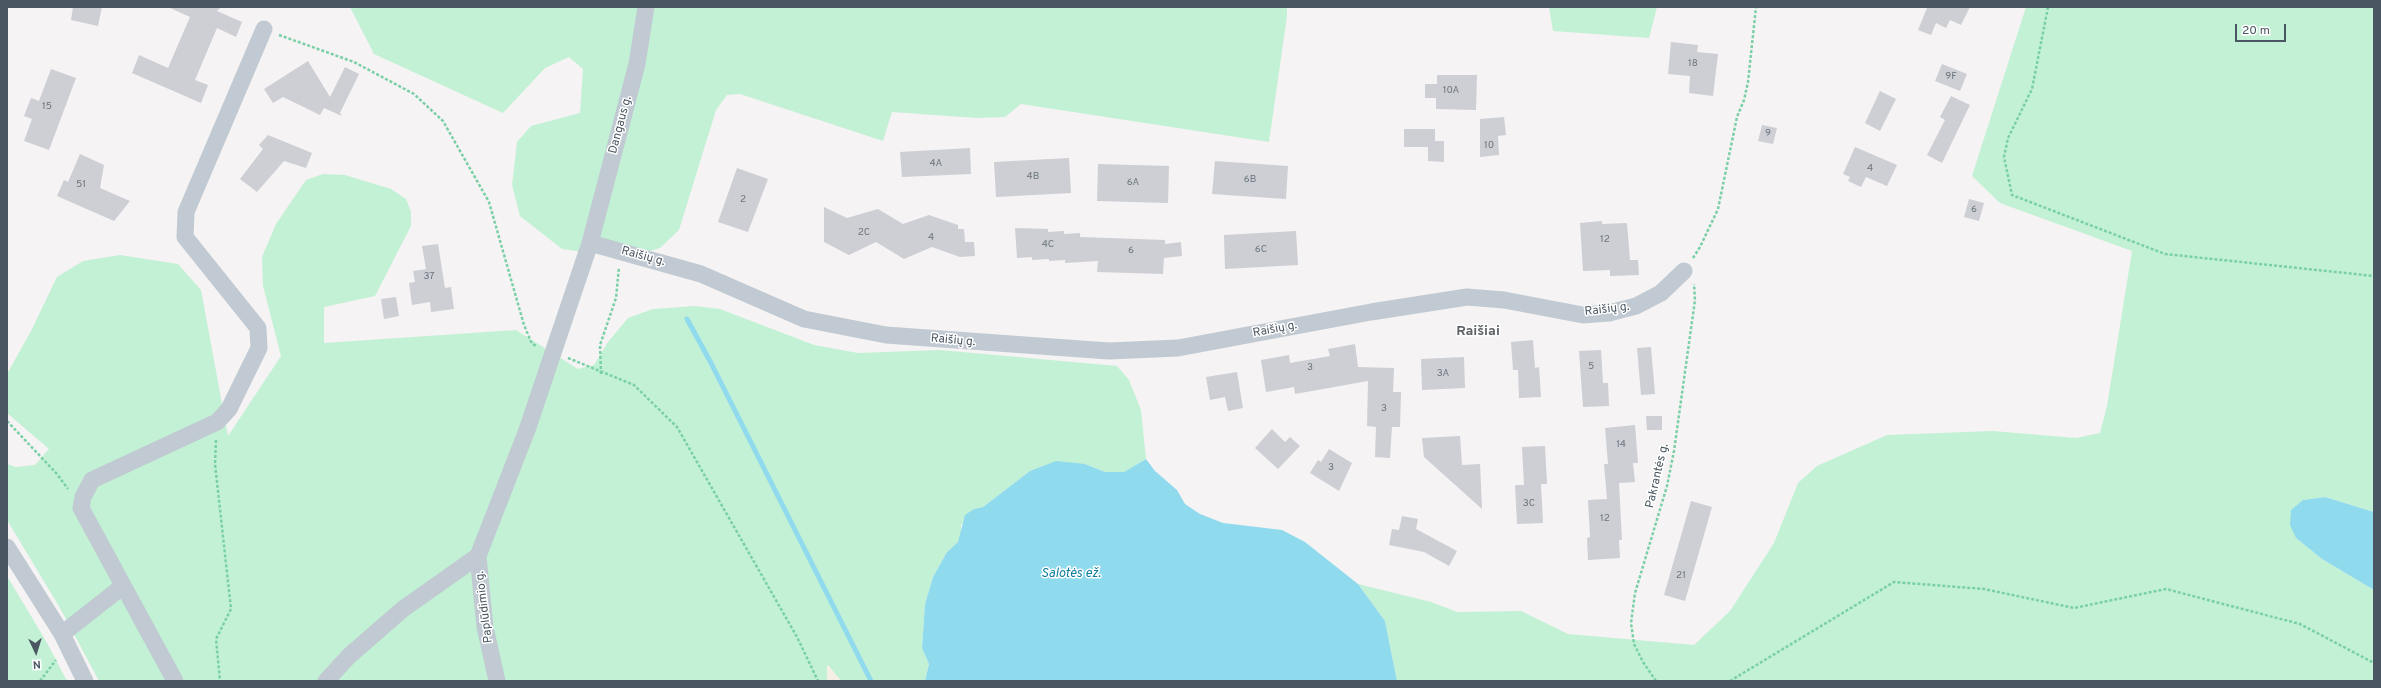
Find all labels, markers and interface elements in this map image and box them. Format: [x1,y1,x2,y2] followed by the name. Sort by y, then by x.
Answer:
[2237,16,2288,42] scale bar
[2242,23,2270,39] text: 20 m
[1688,58,1698,70] house number: 18
[1945,71,1957,83] house number: 9F
[1443,85,1459,97] house number: 10A
[606,95,636,155] street label: Dangaus g.
[42,101,52,113] house number: 15
[1765,128,1771,140] house number: 9
[1484,140,1494,152] house number: 10
[930,158,942,170] house number: 4A
[1867,163,1873,175] house number: 4
[1027,171,1039,183] house number: 4B
[1244,174,1256,186] house number: 6B
[1127,177,1139,189] house number: 6A
[76,179,86,191] house number: 51
[740,194,746,206] house number: 2
[1971,204,1977,216] house number: 6
[858,227,870,239] house number: 2C
[928,232,934,244] house number: 4
[1600,234,1610,246] house number: 12
[1042,239,1054,251] house number: 4C
[619,244,667,270] street label: Raišių g.
[1255,244,1267,256] house number: 6C
[1128,245,1134,257] house number: 6
[423,271,435,283] house number: 37
[1584,300,1630,320] street label: Raišių g.
[1252,319,1298,341] street label: Raišių g.
[1456,324,1500,340] district label: Raišiai
[930,332,976,350] street label: Raišių g.
[1588,361,1594,373] house number: 5
[1307,362,1313,374] house number: 3
[1437,368,1449,380] house number: 3A
[1381,403,1387,415] house number: 3
[1616,439,1626,451] house number: 14
[1644,442,1672,510] street label: Pakrantės g.
[1328,462,1334,474] house number: 3
[1523,498,1535,510] house number: 3C
[1600,513,1610,525] house number: 12
[1041,566,1101,582] water label: Salotės ež.
[473,570,497,644] street label: Paplūdimio g.
[1676,570,1686,582] house number: 21
[16,632,56,672] north arrow
[32,657,41,671] text: N

